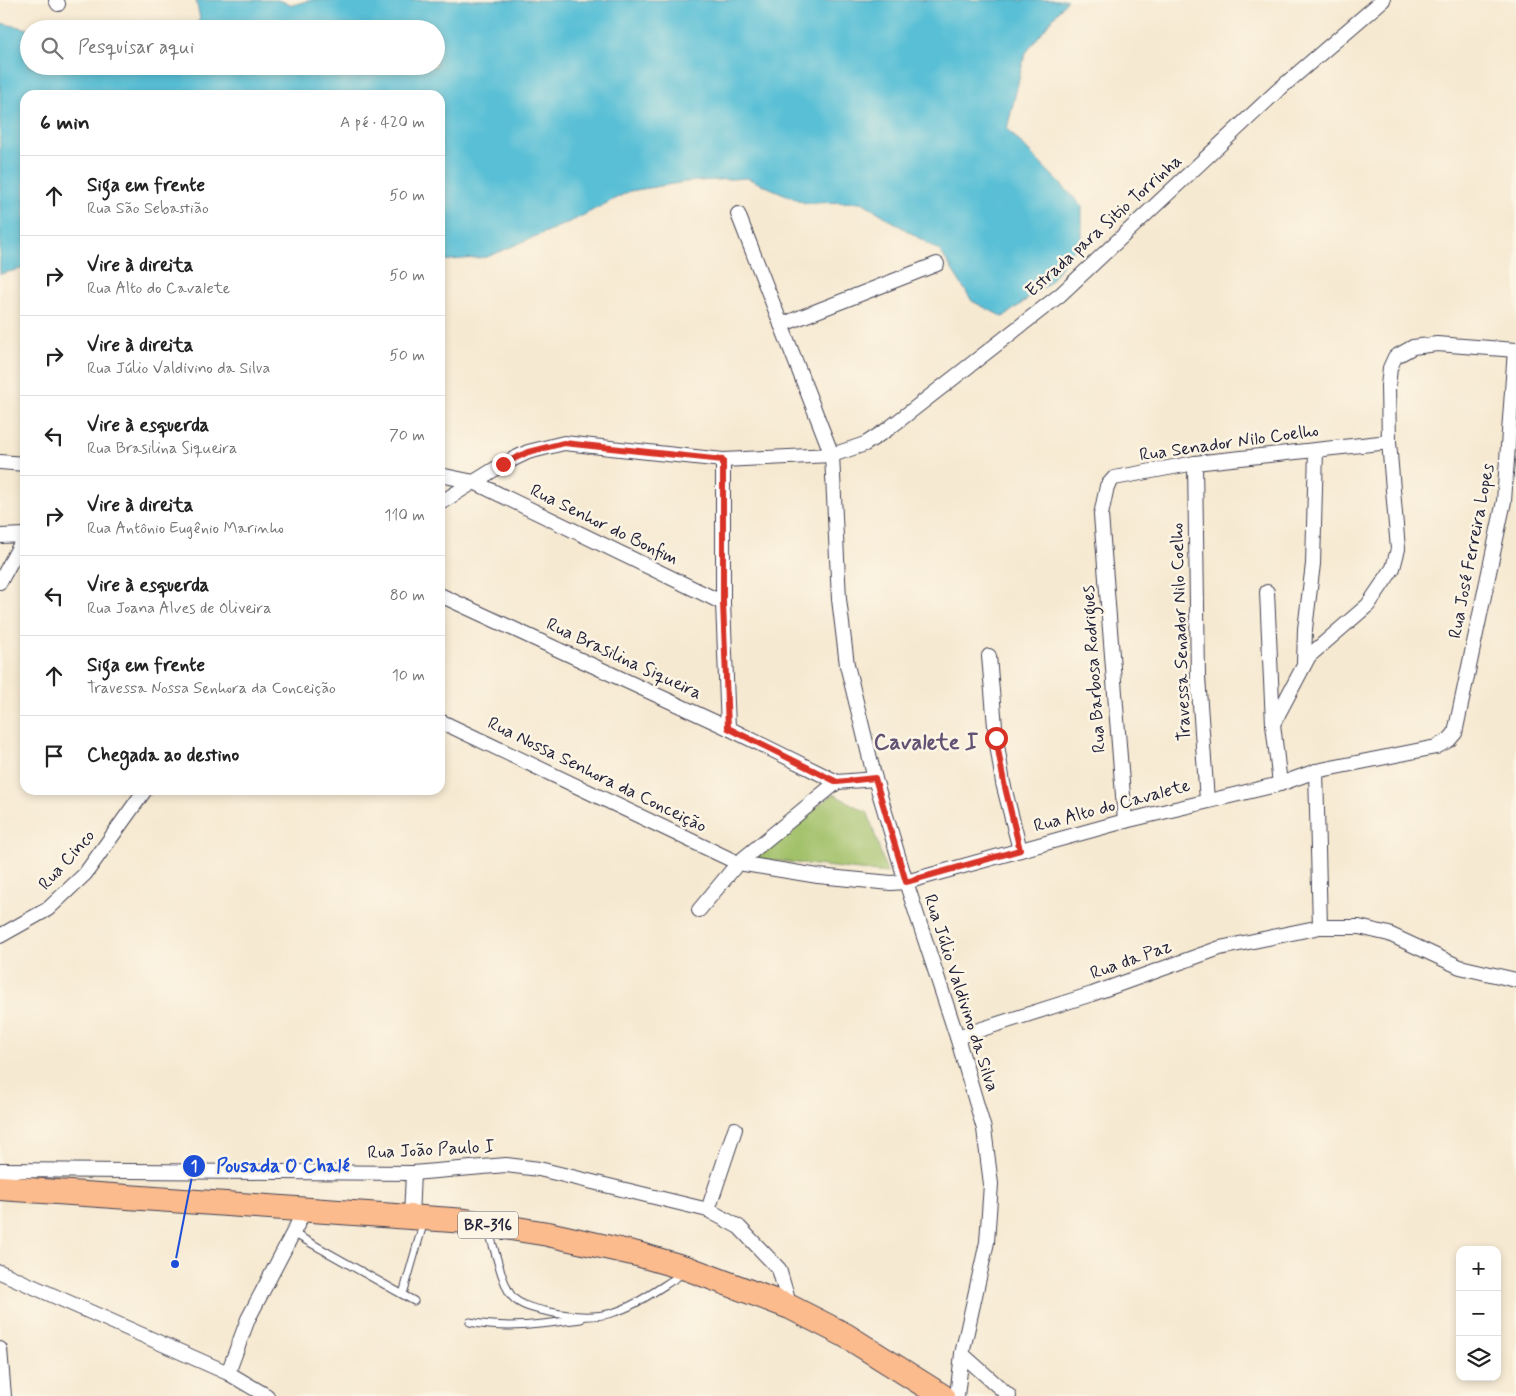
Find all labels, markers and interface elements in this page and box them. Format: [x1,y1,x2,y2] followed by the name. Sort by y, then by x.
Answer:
[20,20,445,75] search box
[38,34,66,62] icon: search
[78,35,194,60] text: Pesquisar aqui
[40,109,90,137] text: 6 min
[340,112,425,133] text: A pé · 420 m
[1021,149,1187,303] street label: Estrada para Sitio Torrinha
[87,173,205,198] text: Siga em frente
[40,182,68,210] icon: ahead
[389,185,425,206] text: 50 m
[87,198,209,219] text: Rua São Sebastião
[87,253,193,278] text: Vire à direita
[40,262,68,290] icon: right
[389,265,425,286] text: 50 m
[87,278,230,299] text: Rua Alto do Cavalete
[87,333,193,358] text: Vire à direita
[40,342,68,370] icon: right
[389,345,425,366] text: 50 m
[87,358,270,379] text: Rua Júlio Valdivino da Silva
[87,413,209,438] text: Vire à esquerda
[1138,419,1320,467] street label: Rua Senador Nilo Coelho
[40,422,68,450] icon: left
[389,425,425,446] text: 70 m
[87,438,237,459] text: Rua Brasilina Siqueira
[492,453,515,476] route end
[1443,461,1501,641] street label: Rua José Ferreira Lopes
[526,479,682,571] street label: Rua Senhor do Bonfim
[87,493,193,518] text: Vire à direita
[40,502,68,530] icon: right
[384,505,425,526] text: 110 m
[87,518,284,539] text: Rua Antônio Eugênio Marinho
[1165,522,1197,742] street label: Travessa Senador Nilo Coelho
[87,573,209,598] text: Vire à esquerda
[40,582,68,610] icon: left
[1076,584,1114,754] street label: Rua Barbosa Rodrigues
[390,585,425,606] text: 80 m
[87,598,271,619] text: Rua Joana Alves de Oliveira
[542,612,706,706] street label: Rua Brasilina Siqueira
[87,653,205,678] text: Siga em frente
[40,662,68,690] icon: ahead
[392,665,425,686] text: 10 m
[87,678,336,699] text: Travessa Nossa Senhora da Conceição
[483,711,711,839] street label: Rua Nossa Senhora da Conceição
[985,727,1008,750] route start
[874,729,978,757] district label: Cavalete I
[40,742,68,770] icon: arrive
[87,743,239,768] text: Chegada ao destino
[1031,774,1193,838] street label: Rua Alto do Cavalete
[33,824,101,896] street label: Rua Cinco
[918,891,1004,1095] street label: Rua Júlio Valdivino da Silva
[1087,934,1175,986] street label: Rua da Paz
[367,1135,495,1165] street label: Rua João Paulo I
[182,1149,359,1183] callout: Pousada O Chalé
[216,1154,350,1179] text: Pousada O Chalé
[191,1157,197,1177] text: 1
[458,1212,518,1238] road number: BR-316
[1456,1246,1501,1381] map controls
[1456,1246,1501,1291] button: +
[1456,1291,1501,1336] button: −
[1456,1336,1501,1381] button: layers

